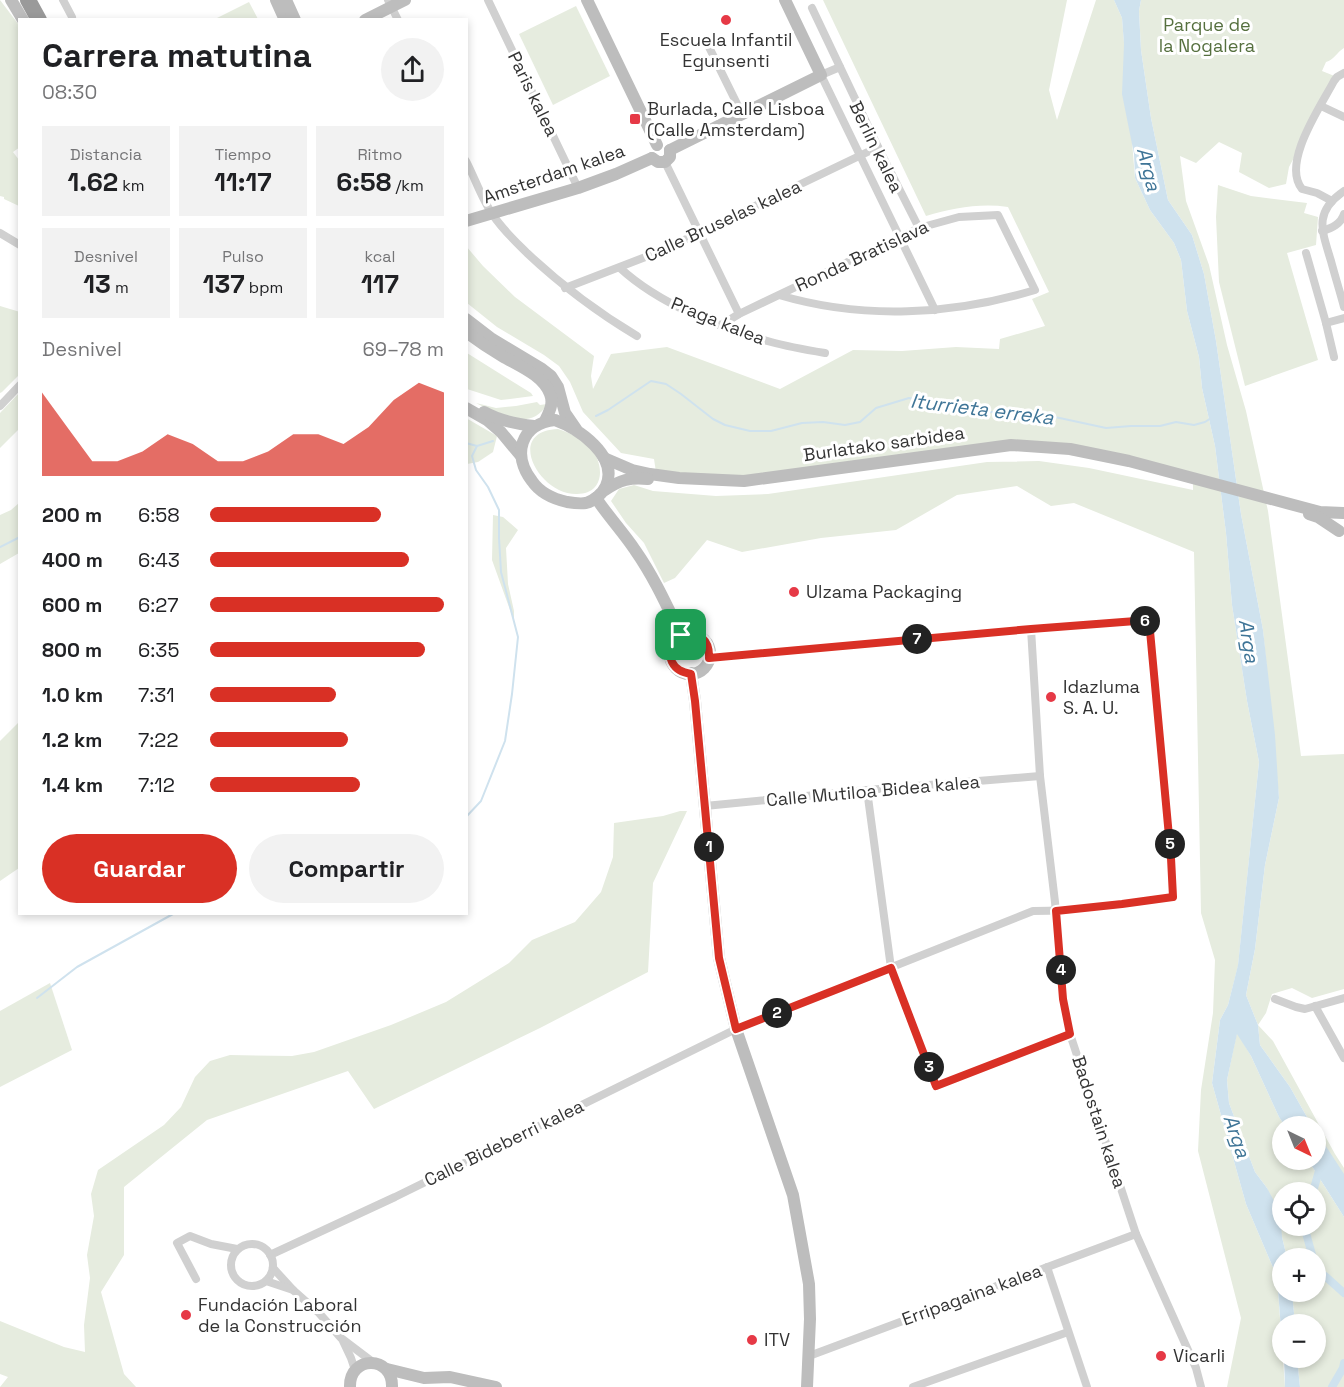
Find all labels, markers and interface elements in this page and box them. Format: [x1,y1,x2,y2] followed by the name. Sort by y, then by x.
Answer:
[719,13,733,27] marker: Escuela Infantil Egunsenti
[1159,13,1255,57] park label: Parque de la Nogalera
[660,28,792,72] place label: Escuela Infantil Egunsenti
[42,35,312,77] text: Carrera matutina
[381,38,444,101] button: share
[503,48,564,140] street label: Paris kalea
[42,79,97,105] text: 08:30
[647,97,825,141] place label: Burlada, Calle Lisboa (Calle Amsterdam)
[844,97,909,196] street label: Berlin kalea
[628,112,642,126] marker: Burlada, Calle Lisboa (Calle Amsterdam)
[480,138,628,209] street label: Amsterdam kalea
[70,144,142,165] text: Distancia
[215,144,271,165] text: Tiempo
[357,144,403,165] text: Ritmo
[1131,144,1167,194] water label: Arga
[67,165,118,199] text: 1.62
[214,165,272,199] text: 11:17
[336,165,391,199] text: 6:58
[641,174,805,267] street label: Calle Bruselas kalea
[118,175,145,196] text: km
[391,175,424,196] text: /km
[791,215,932,297] street label: Ronda Bratislava
[74,246,138,267] text: Desnivel
[222,246,264,267] text: Pulso
[365,246,395,267] text: kcal
[83,267,111,301] text: 13
[203,267,245,301] text: 137
[361,267,399,301] text: 117
[111,277,129,298] text: m
[245,277,283,298] text: bpm
[668,291,768,350] street label: Praga kalea
[42,336,122,362] text: Desnivel
[362,336,444,362] text: 69–78 m
[909,387,1056,431] water label: Iturrieta erreka
[802,421,966,466] street label: Burlatako sarbidea
[42,502,102,528] text: 200 m
[138,502,180,528] text: 6:58
[42,547,103,573] text: 400 m
[138,547,180,573] text: 6:43
[806,580,962,603] place label: Ulzama Packaging
[787,585,801,599] marker: Ulzama Packaging
[42,592,102,618] text: 600 m
[138,592,178,618] text: 6:27
[1130,606,1160,636] pin: 6
[655,609,706,660] pin
[1140,610,1150,631] text: 6
[1233,617,1265,665] water label: Arga
[664,618,697,651] icon: arrive
[902,624,932,654] pin: 7
[913,628,921,649] text: 7
[42,637,102,663] text: 800 m
[138,637,179,663] text: 6:35
[1063,675,1140,719] place label: Idazluma S. A. U.
[42,682,103,708] text: 1.0 km
[138,682,175,708] text: 7:31
[1044,690,1058,704] marker: Idazluma S. A. U.
[42,727,102,753] text: 1.2 km
[138,727,178,753] text: 7:22
[765,770,981,811] street label: Calle Mutiloa Bidea kalea
[42,772,103,798] text: 1.4 km
[138,772,175,798] text: 7:12
[1155,829,1185,859] pin: 5
[694,832,724,862] pin: 1
[1165,833,1175,854] text: 5
[42,834,237,903] button: Guardar
[249,834,444,903] button: Compartir
[705,836,713,857] text: 1
[1046,955,1076,985] pin: 4
[1056,959,1066,980] text: 4
[762,998,792,1028] pin: 2
[772,1002,782,1023] text: 2
[914,1052,944,1082] pin: 3
[1067,1053,1132,1191] street label: Badostain kalea
[924,1056,934,1077] text: 3
[420,1094,587,1191] street label: Calle Bideberri kalea
[1218,1111,1257,1162] water label: Arga
[1272,1116,1326,1170] north arrow
[1272,1116,1326,1368] map controls
[1272,1182,1326,1236] button: locate
[1272,1248,1326,1302] button: +
[899,1259,1045,1331] street label: Erripagaina kalea
[198,1293,361,1337] place label: Fundación Laboral de la Construcción
[179,1308,193,1322] marker: Fundación Laboral de la Construcción
[1272,1314,1326,1368] button: −
[764,1328,790,1351] place label: ITV
[745,1333,759,1347] marker: ITV
[1173,1344,1225,1367] place label: Vicarli
[1154,1349,1168,1363] marker: Vicarli

